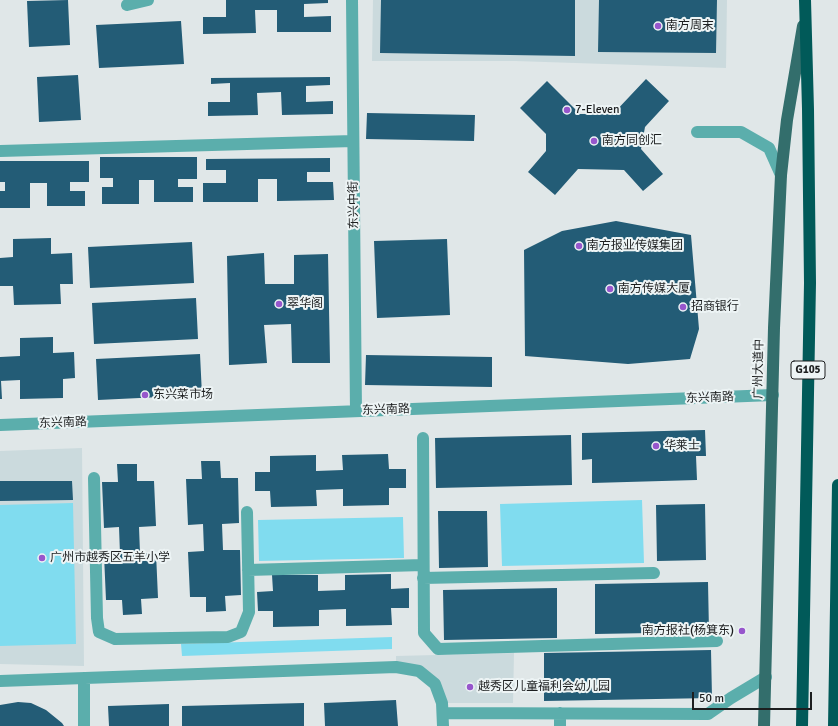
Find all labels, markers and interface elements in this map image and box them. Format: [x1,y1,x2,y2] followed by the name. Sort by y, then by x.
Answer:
[666,19,714,33] place label: 南方周末
[653,21,663,31] marker: 南方周末
[575,103,620,117] place label: 7-Eleven
[562,105,572,115] marker: 7-Eleven
[602,134,662,148] place label: 南方同创汇
[589,136,599,146] marker: 南方同创汇
[346,181,362,229] street label: 东兴中街
[587,239,683,253] place label: 南方报业传媒集团
[574,241,584,251] marker: 南方报业传媒集团
[618,282,690,296] place label: 南方传媒大厦
[605,284,615,294] marker: 南方传媒大厦
[287,297,323,311] place label: 翠华阁
[274,299,284,309] marker: 翠华阁
[691,300,739,314] place label: 招商银行
[678,302,688,312] marker: 招商银行
[751,339,767,399] street label: 广州大道中
[791,361,825,379] road number: G105
[153,388,213,402] place label: 东兴菜市场
[140,390,150,400] marker: 东兴菜市场
[686,390,734,406] street label: 东兴南路
[362,402,410,418] street label: 东兴南路
[39,415,87,431] street label: 东兴南路
[664,439,700,453] place label: 华莱士
[651,441,661,451] marker: 华莱士
[50,551,170,565] place label: 广州市越秀区五羊小学
[37,553,47,563] marker: 广州市越秀区五羊小学
[642,624,734,638] place label: 南方报社(杨箕东)
[737,626,747,636] marker: 南方报社(杨箕东)
[478,680,610,694] place label: 越秀区儿童福利会幼儿园
[465,682,475,692] marker: 越秀区儿童福利会幼儿园
[694,684,814,710] scale bar
[699,691,724,706] text: 50 m

